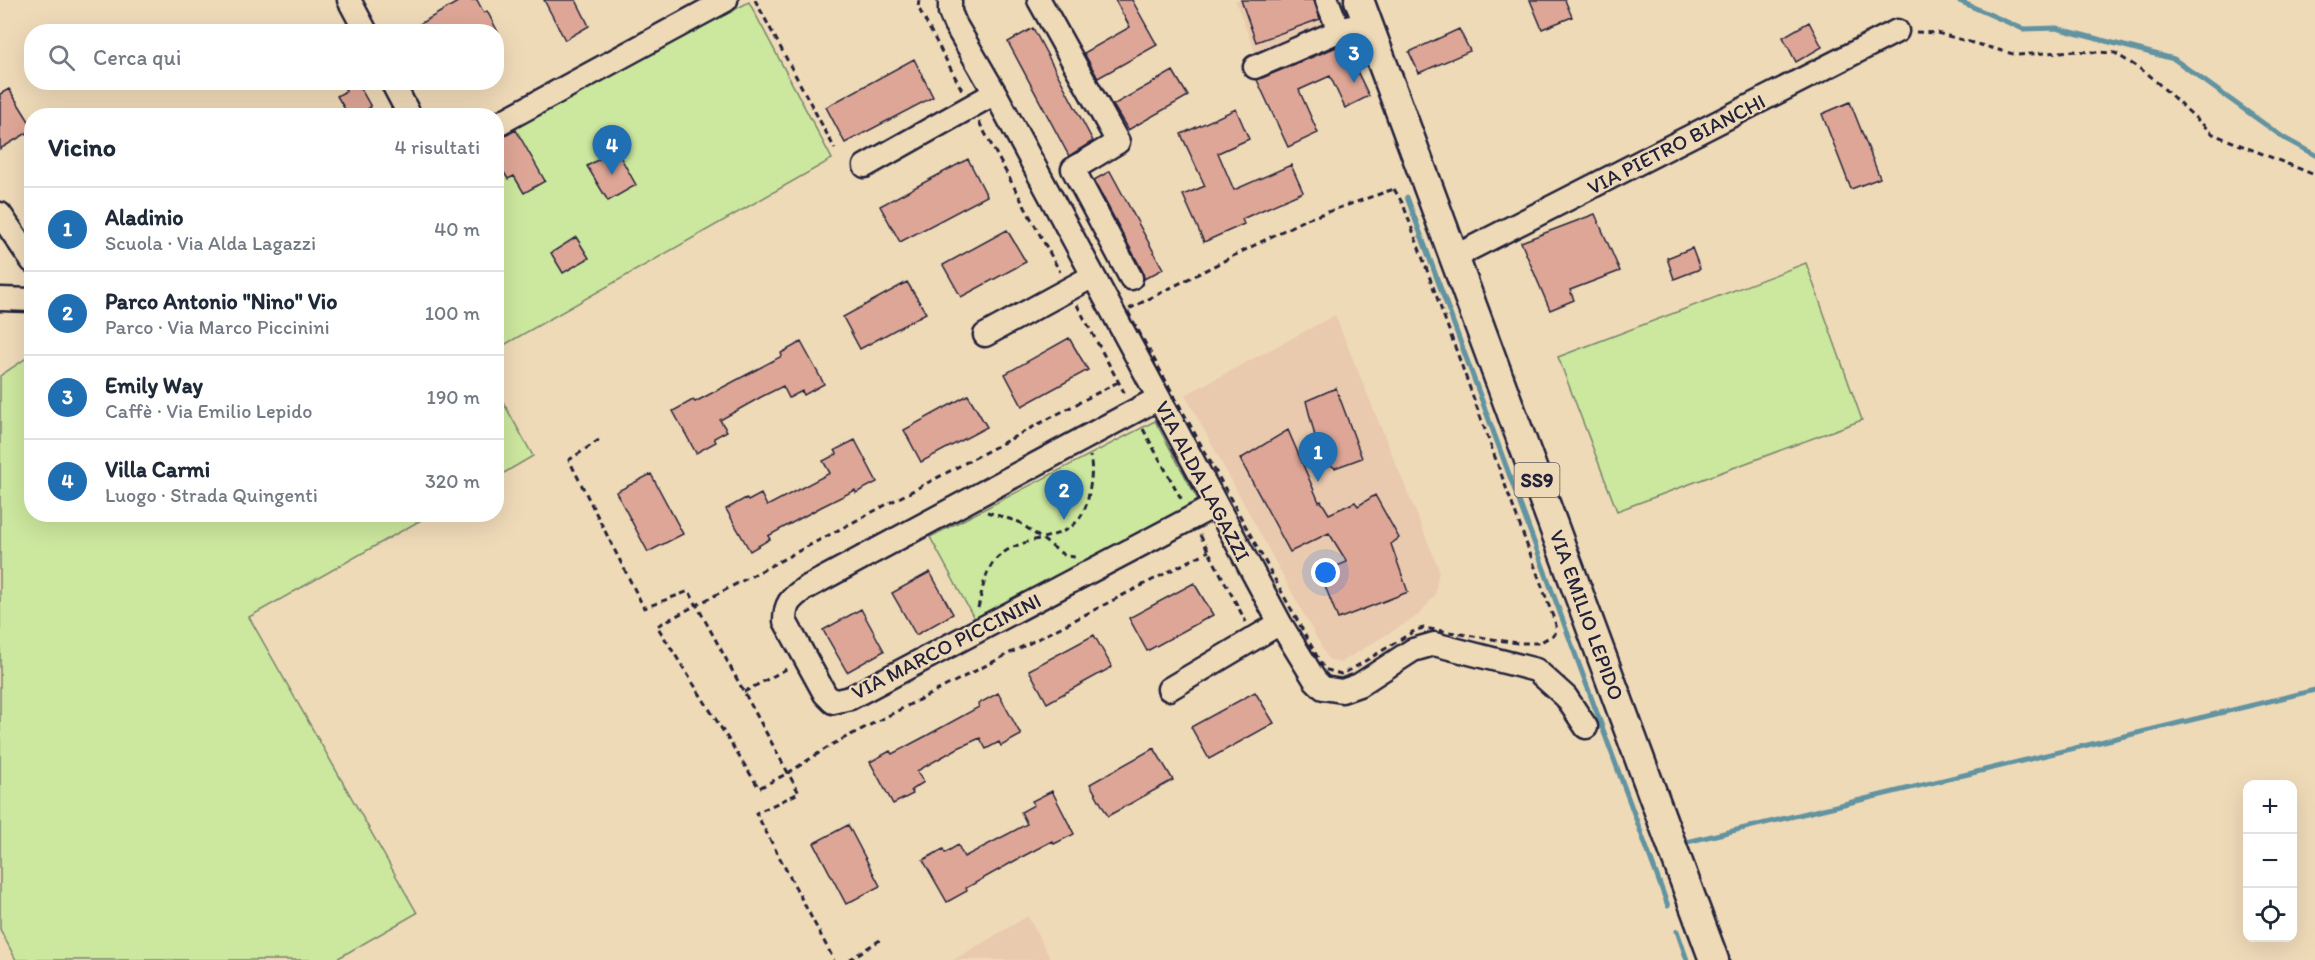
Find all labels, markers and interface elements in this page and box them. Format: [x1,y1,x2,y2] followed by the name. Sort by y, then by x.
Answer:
[24,24,504,90] search box
[1334,34,1374,83] pin: 3
[45,41,78,74] icon: search
[93,44,181,71] text: Cerca qui
[1583,88,1769,200] street label: VIA PIETRO BIANCHI
[592,126,632,175] pin: 4
[48,131,116,163] text: Vicino
[394,135,480,159] text: 4 risultati
[105,204,184,231] text: Aladinio
[63,217,72,241] text: 1
[434,217,480,241] text: 40 m
[105,231,316,255] text: Scuola · Via Alda Lagazzi
[105,288,337,315] text: Parco Antonio "Nino" Vio
[62,301,73,325] text: 2
[425,301,480,325] text: 100 m
[105,315,330,339] text: Parco · Via Marco Piccinini
[105,372,203,399] text: Emily Way
[62,385,73,409] text: 3
[427,385,480,409] text: 190 m
[1150,396,1256,566] street label: VIA ALDA LAGAZZI
[105,399,312,423] text: Caffè · Via Emilio Lepido
[1298,432,1338,482] pin: 1
[105,456,210,483] text: Villa Carmi
[1514,463,1560,497] road number: SS9
[61,469,74,493] text: 4
[425,469,480,493] text: 320 m
[1044,470,1084,520] pin: 2
[105,483,318,507] text: Luogo · Strada Quingenti
[1545,526,1629,704] street label: VIA EMILIO LEPIDO
[1311,558,1340,587] your location
[847,587,1045,705] street label: VIA MARCO PICCININI
[2243,780,2297,942] map controls
[2243,780,2297,834] button: +
[2243,834,2297,888] button: −
[2243,888,2297,942] button: locate

